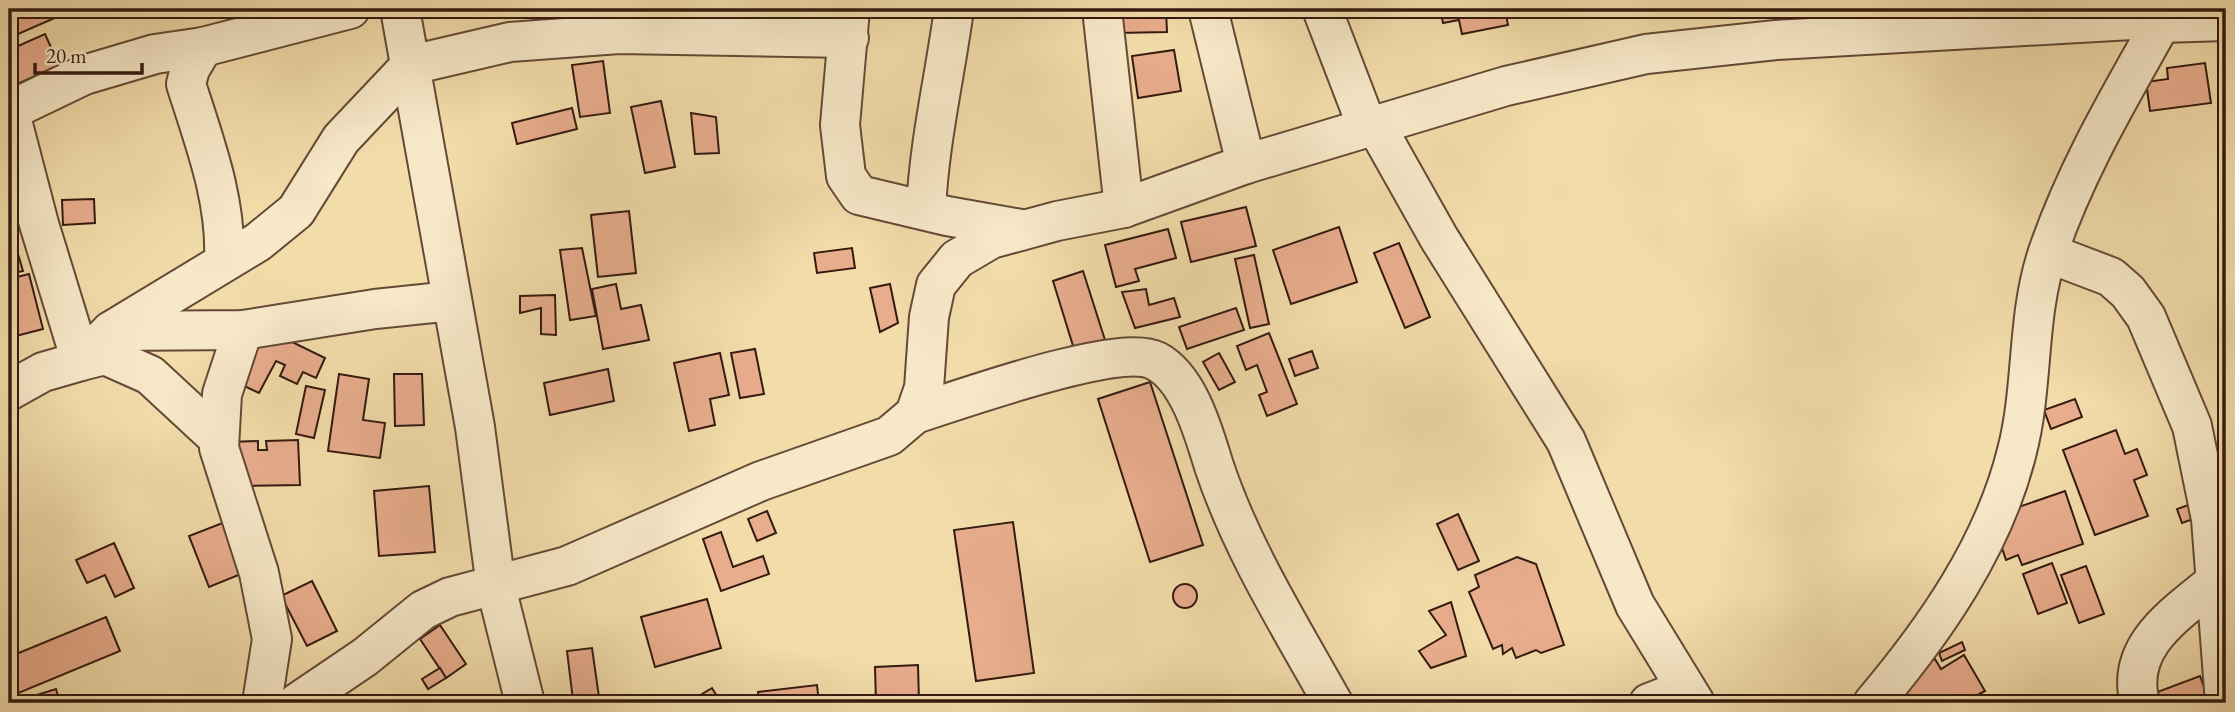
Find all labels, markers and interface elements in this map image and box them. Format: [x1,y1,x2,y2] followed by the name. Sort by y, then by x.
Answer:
[35,32,142,76] scale bar
[46,42,87,69] text: 20 m

